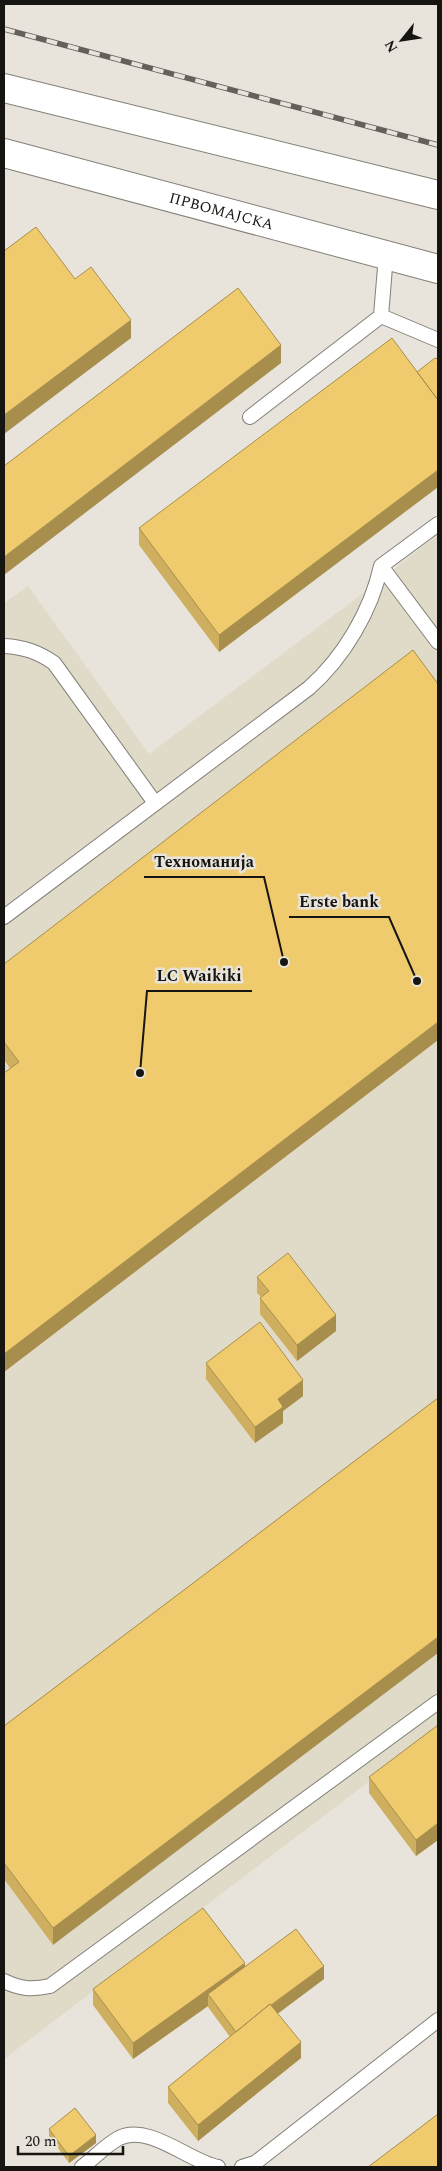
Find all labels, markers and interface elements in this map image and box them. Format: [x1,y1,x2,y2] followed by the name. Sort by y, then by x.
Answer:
[377,15,427,65] north arrow
[379,36,403,56] text: N
[167,186,276,236] street label: ПРВОМАЈСКА
[144,846,264,877] callout: Техноманија
[154,850,255,874] text: Техноманија
[289,886,389,917] callout: Erste bank
[299,890,379,914] text: Erste bank
[147,960,252,991] callout: LC Waikiki
[156,964,242,988] text: LC Waikiki
[18,2124,122,2156] scale bar
[25,2130,57,2153] text: 20 m

